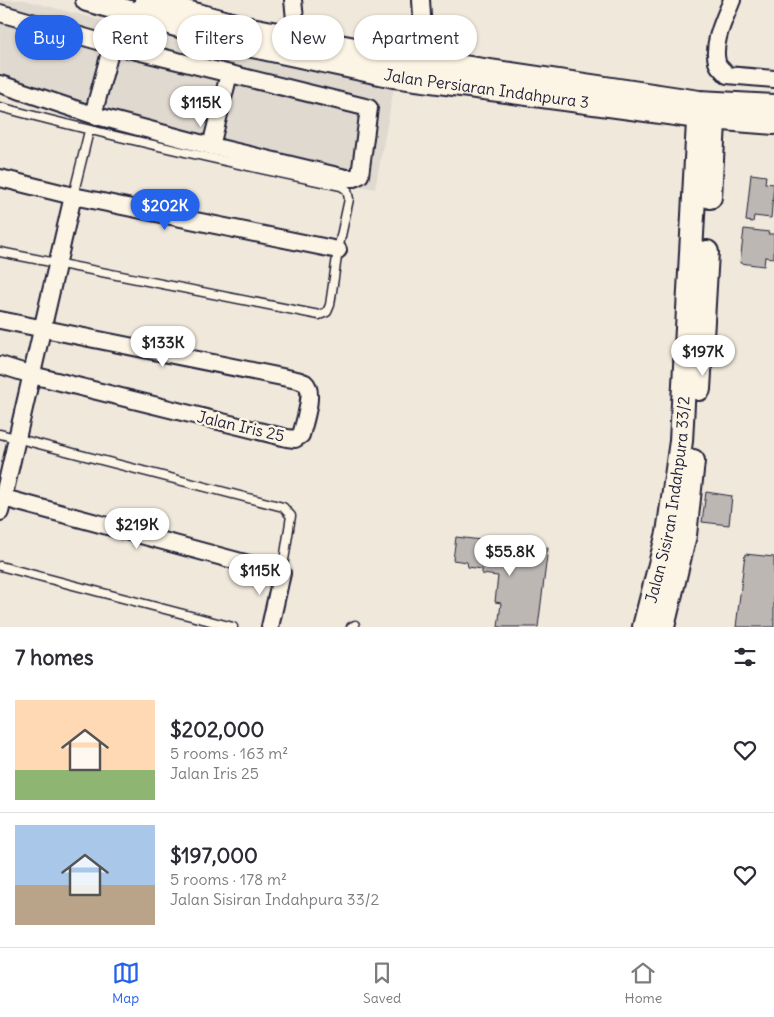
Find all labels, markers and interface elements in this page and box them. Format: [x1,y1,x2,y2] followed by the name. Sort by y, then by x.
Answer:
[15,15,83,60] chip: Buy
[93,15,167,60] chip: Rent
[177,15,262,60] chip: Filters
[272,15,344,60] chip: New
[354,15,477,60] chip: Apartment
[382,64,590,112] street label: Jalan Persiaran Indahpura 3
[166,86,236,128] pin: $115K
[181,92,221,112] text: $115K
[130,188,200,231] pin: $202K
[142,195,188,215] text: $202K
[128,326,198,368] pin: $133K
[141,332,185,352] text: $133K
[668,334,738,377] pin: $197K
[682,341,724,361] text: $197K
[641,395,693,605] street label: Jalan Sisiran Indahpura 33/2
[195,406,287,446] street label: Jalan Iris 25
[102,508,172,550] pin: $219K
[115,514,159,534] text: $219K
[469,534,551,577] pin: $55.8K
[485,541,535,561] text: $55.8K
[225,554,295,596] pin: $115K
[240,560,280,580] text: $115K
[731,643,759,671] icon: filters
[15,644,94,671] text: 7 homes
[170,716,264,743] text: $202,000
[55,720,115,780] icon: home
[731,736,759,764] icon: heart
[170,743,288,763] text: 5 rooms · 163 m²
[170,763,259,783] text: Jalan Iris 25
[170,842,258,869] text: $197,000
[55,845,115,905] icon: home
[731,861,759,889] icon: heart
[170,869,287,889] text: 5 rooms · 178 m²
[170,889,379,909] text: Jalan Sisiran Indahpura 33/2
[112,959,140,1007] tab: Map
[363,959,401,1007] tab: Saved
[625,959,662,1007] tab: Home

